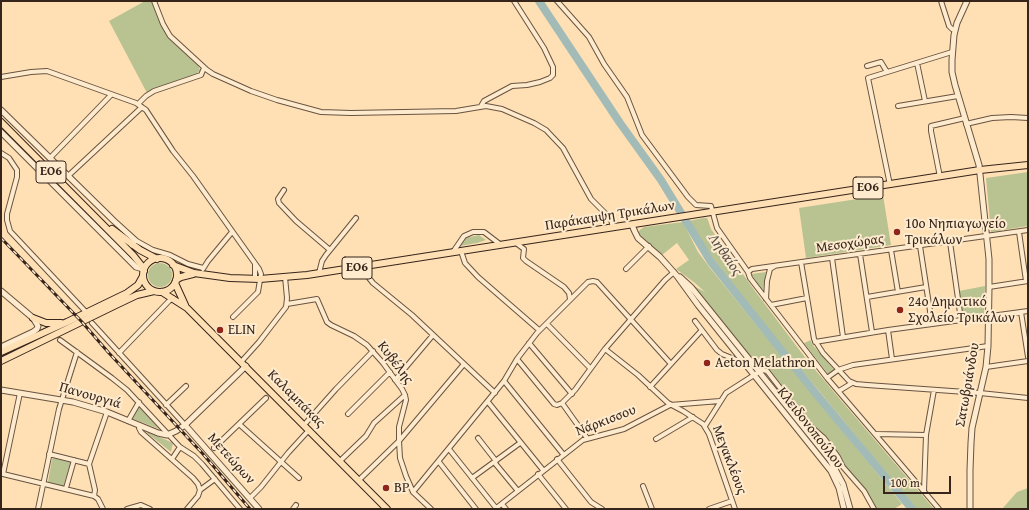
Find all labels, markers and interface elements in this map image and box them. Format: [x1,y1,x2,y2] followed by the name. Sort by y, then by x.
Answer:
[36,161,66,183] road number: ΕΟ6
[853,177,883,199] road number: ΕΟ6
[544,197,676,235] street label: Παράκαμψη Τρικάλων
[905,216,1006,248] place label: 10ο Νηπιαγωγείο Τρικάλων
[892,227,902,237] marker: 10ο Νηπιαγωγείο Τρικάλων
[704,230,746,280] water label: Ληθαίος
[815,231,885,257] street label: Μεσοχώρας
[342,257,372,279] road number: ΕΟ6
[908,294,1015,326] place label: 24ο Δημοτικό Σχολείο Τρικάλων
[895,305,905,315] marker: 24ο Δημοτικό Σχολείο Τρικάλων
[228,322,255,338] place label: ELIN
[215,325,225,335] marker: ELIN
[373,338,417,388] street label: Κυβέλης
[952,342,984,428] street label: Σατωβριάνδου
[715,355,815,371] place label: Aeton Melathron
[702,358,712,368] marker: Aeton Melathron
[264,367,328,431] street label: Καλαμπάκας
[57,379,123,413] street label: Πανουργιά
[773,384,847,472] street label: Κλειδονοπούλου
[573,402,639,440] street label: Νάρκισσου
[708,423,750,497] street label: Μεγακλέους
[203,430,259,488] street label: Μετεώρων
[885,468,953,494] scale bar
[890,474,920,491] text: 100 m
[394,480,409,496] place label: BP
[381,483,391,493] marker: BP

